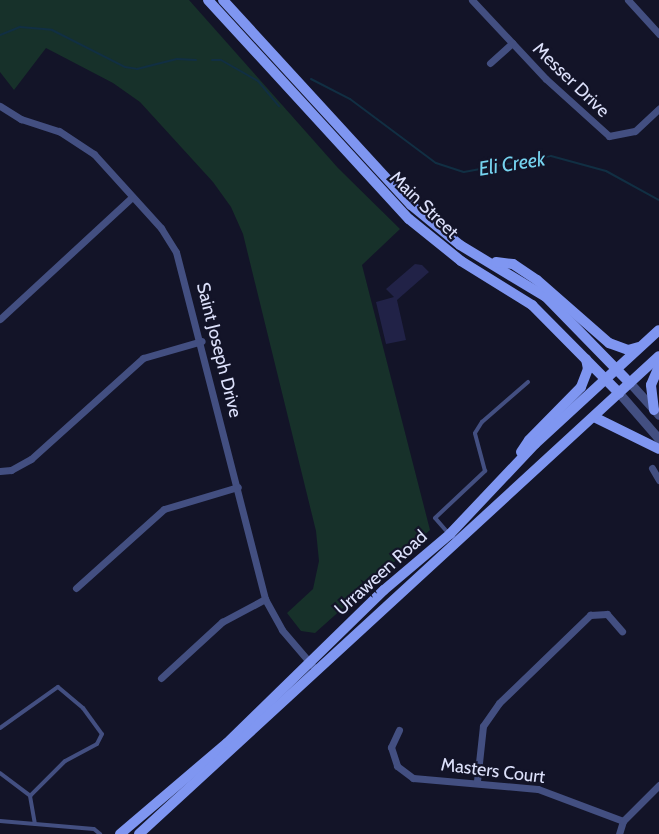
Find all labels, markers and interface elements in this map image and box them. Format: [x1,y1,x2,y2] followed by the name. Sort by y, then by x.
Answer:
[528,38,614,122] street label: Messer Drive
[477,147,547,181] water label: Eli Creek
[385,167,463,243] street label: Main Street
[192,280,246,420] street label: Saint Joseph Drive
[330,526,432,620] street label: Urraween Road
[440,754,546,788] street label: Masters Court

